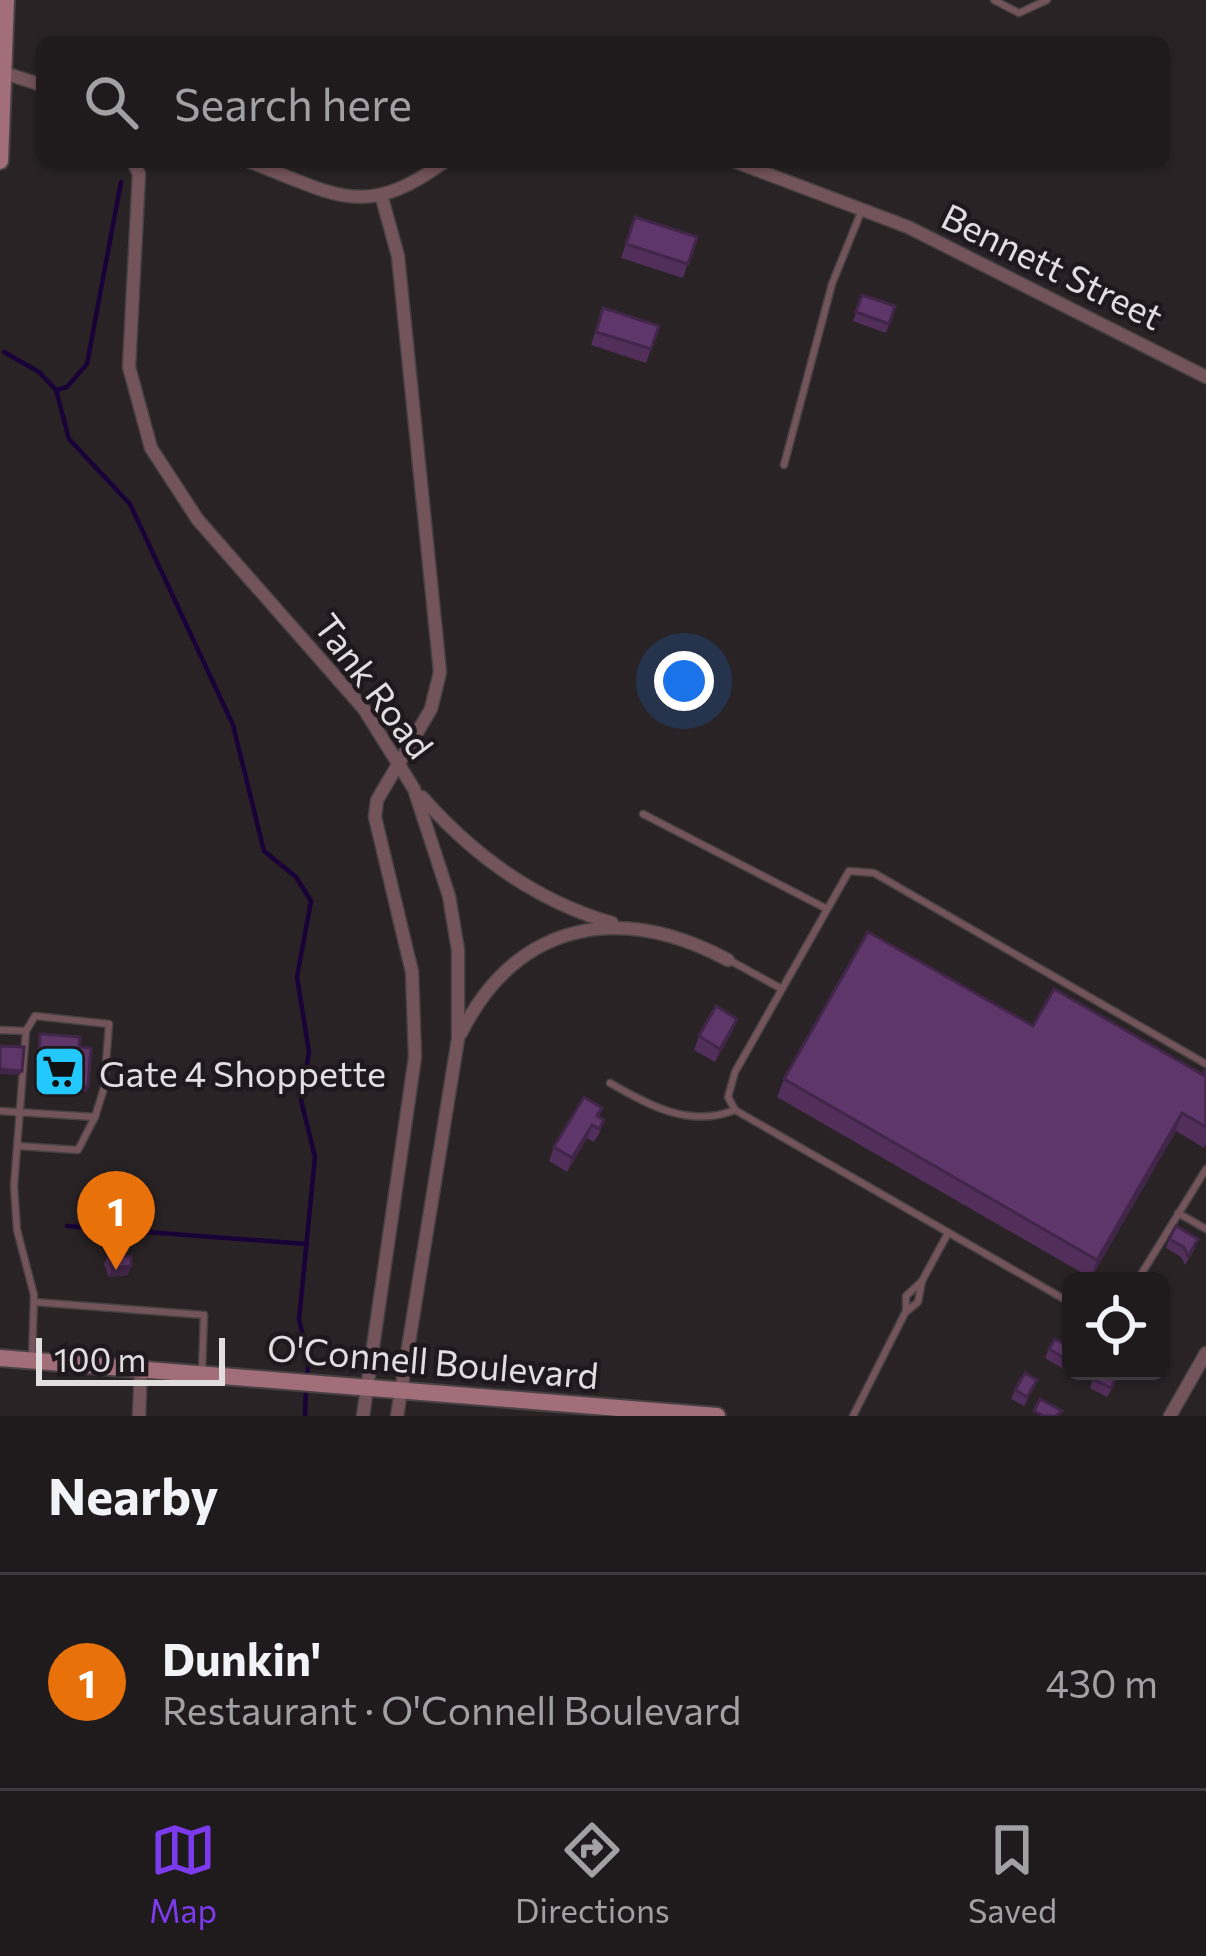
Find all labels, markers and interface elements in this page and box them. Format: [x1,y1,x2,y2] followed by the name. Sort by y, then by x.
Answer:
[36,36,1170,168] search box
[78,69,144,135] icon: search
[174,75,412,130] text: Search here
[935,193,1171,337] street label: Bennett Street
[306,604,444,766] street label: Tank Road
[654,651,714,711] your location
[32,1044,88,1100] supermarket icon: Gate 4 Shoppette
[99,1050,386,1094] place label: Gate 4 Shoppette
[77,1171,155,1270] pin: 1
[1062,1272,1170,1380] map controls
[1062,1272,1170,1380] button: locate
[266,1324,600,1396] street label: O'Connell Boulevard
[36,1332,225,1385] scale bar
[54,1338,146,1379] text: 100 m
[48,1463,218,1526] text: Nearby
[162,1630,321,1685] text: Dunkin'
[78,1658,96,1706] text: 1
[1045,1658,1158,1706] text: 430 m
[162,1685,741,1733] text: Restaurant · O'Connell Boulevard
[149,1817,217,1930] tab: Map
[515,1817,670,1930] tab: Directions
[968,1817,1057,1930] tab: Saved

